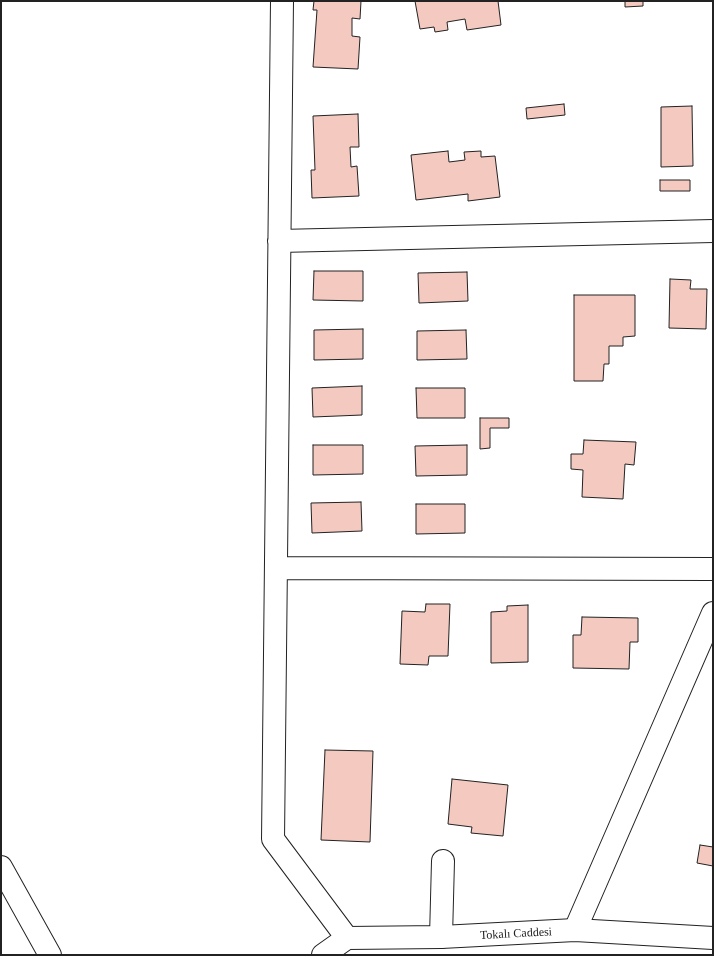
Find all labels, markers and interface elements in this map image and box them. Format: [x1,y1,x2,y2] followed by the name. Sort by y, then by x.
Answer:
[480,925,552,943] street label: Tokalı Caddesi

